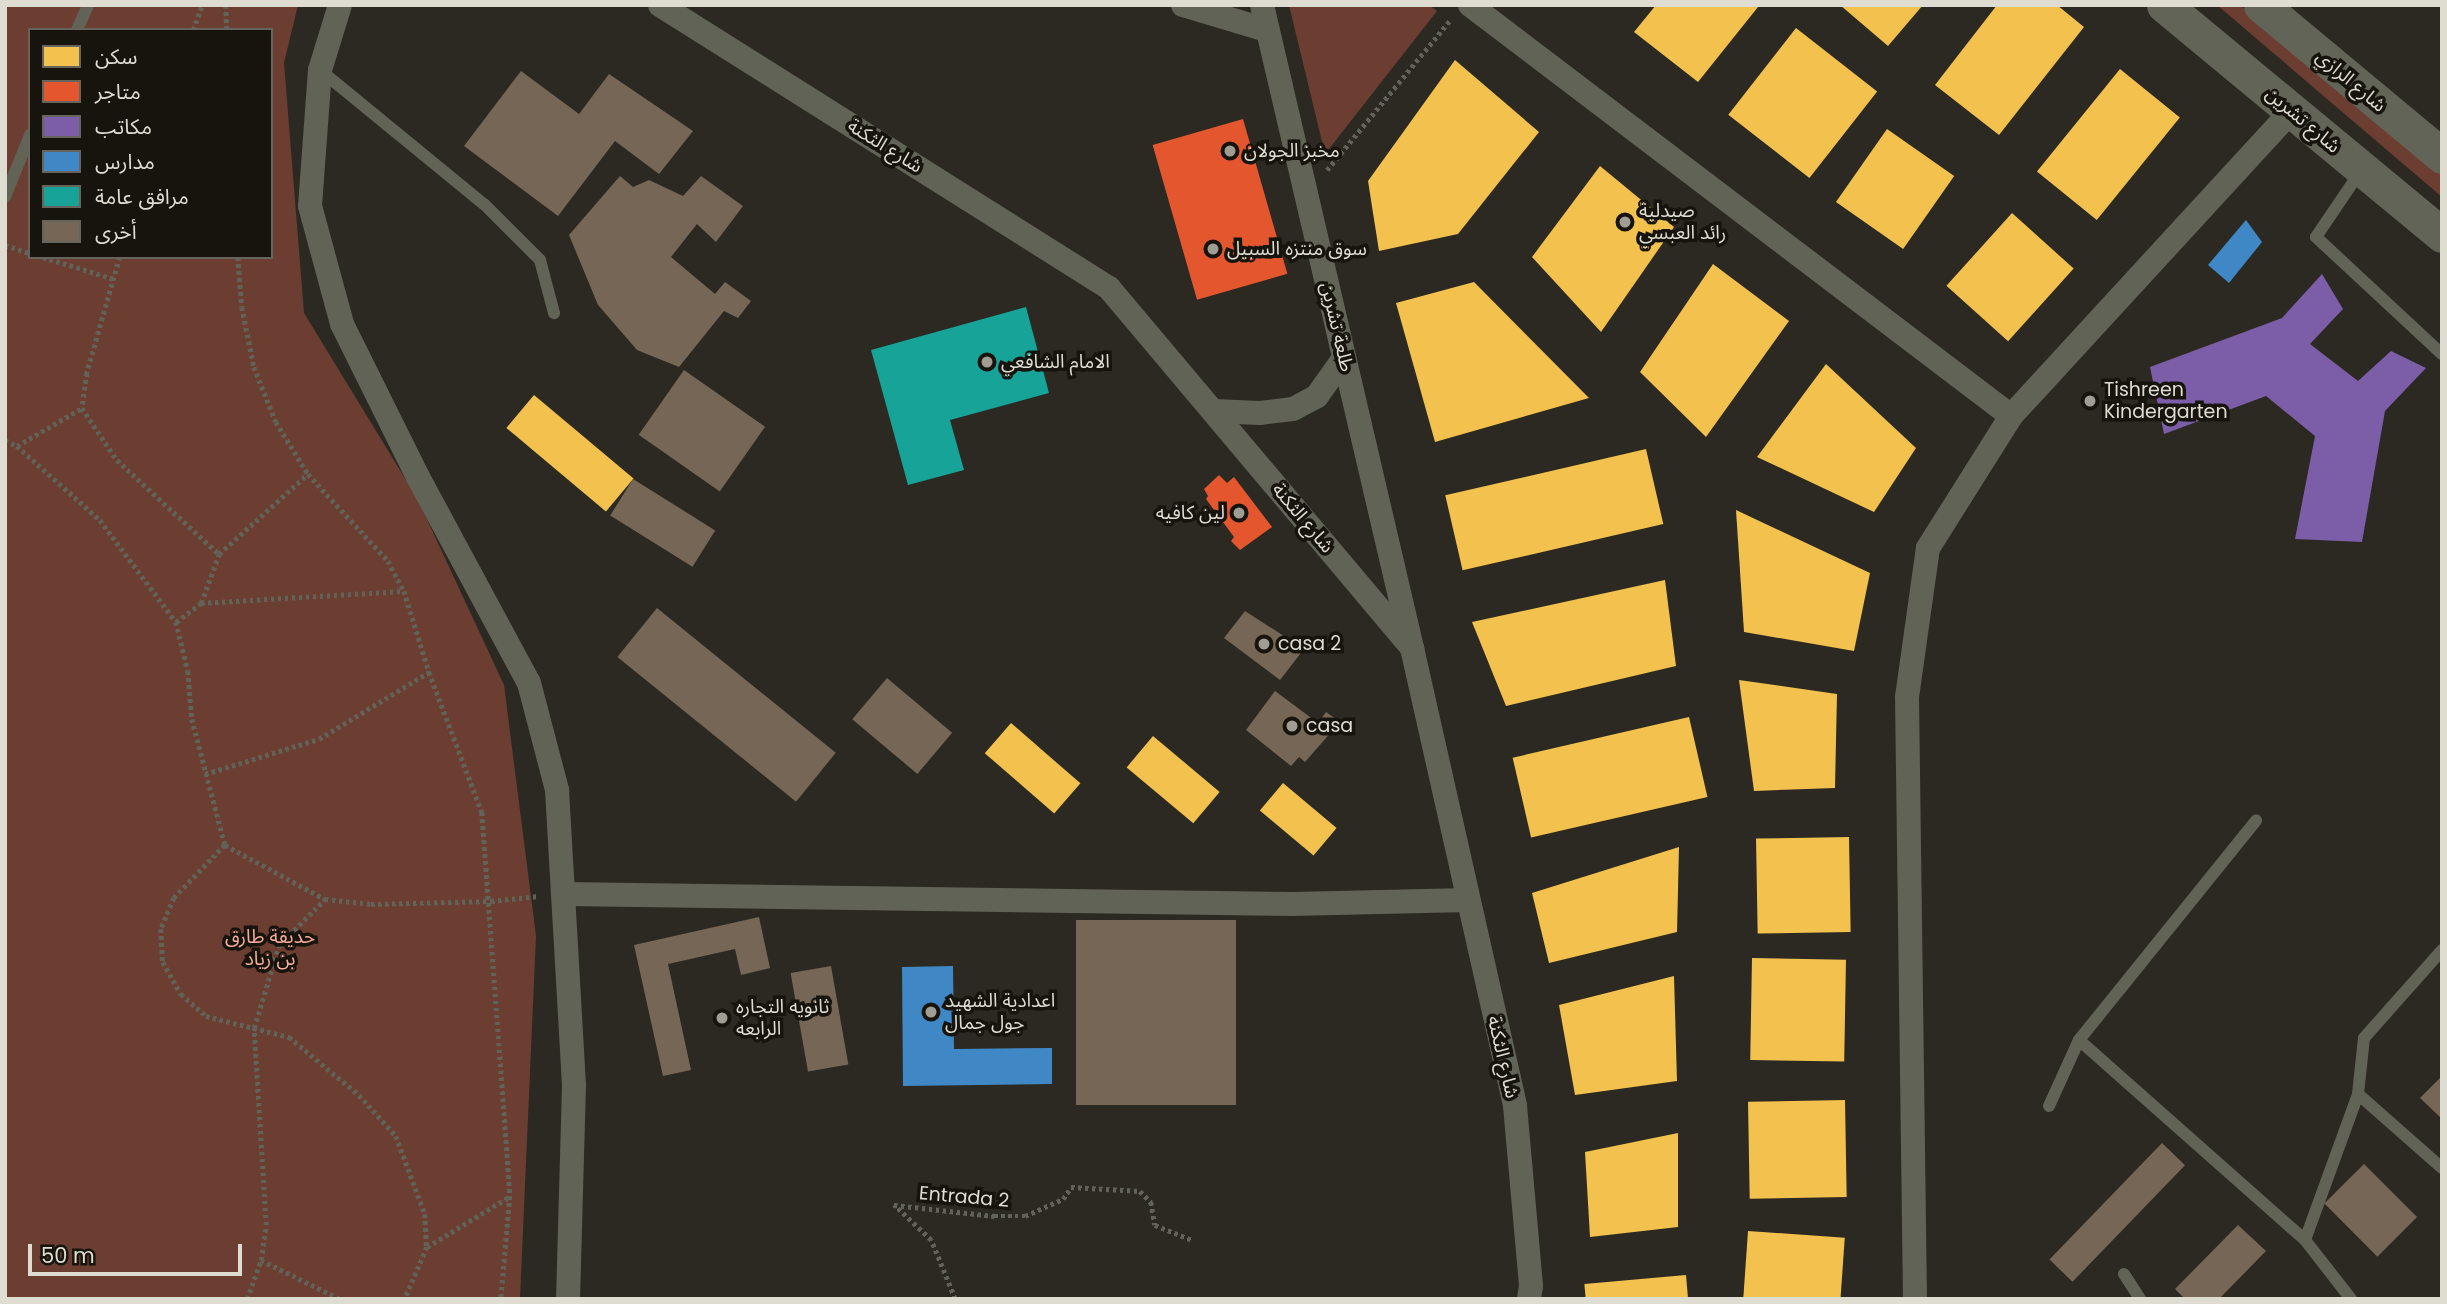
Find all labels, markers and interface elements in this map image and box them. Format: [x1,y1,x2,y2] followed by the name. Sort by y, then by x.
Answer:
[28,28,273,259] legend
[95,42,137,71] text: سكن
[2311,45,2391,117] street label: شارع الرازي
[95,77,141,106] text: متاجر
[2261,82,2345,158] street label: شارع تشرين
[95,112,152,141] text: مكاتب
[843,114,927,178] street label: شارع الثكنة
[1244,140,1340,162] place label: مخبز الجولان
[1222,143,1238,159] marker: مخبز الجولان
[95,147,155,176] text: مدارس
[95,182,189,211] text: مرافق عامة
[1639,200,1726,244] place label: صيدلية رائد العبسي
[1617,214,1633,230] marker: صيدلية رائد العبسي
[95,217,137,246] text: أخرى
[1227,238,1367,260] place label: سوق منتزه السبيل
[1205,241,1221,257] marker: سوق منتزه السبيل
[1316,280,1358,374] street label: طلعة تشرين
[1001,351,1110,373] place label: الامام الشافعي
[979,354,995,370] marker: الامام الشافعي
[2104,379,2228,423] place label: Tishreen Kindergarten
[2082,393,2098,409] marker: Tishreen Kindergarten
[1267,478,1339,558] street label: شارع الثكنة
[1156,502,1225,524] place label: لين كافيه
[1231,505,1247,521] marker: لين كافيه
[1278,633,1341,655] place label: casa 2
[1256,636,1272,652] marker: casa 2
[1306,715,1353,737] place label: casa
[1284,718,1300,734] marker: casa
[225,926,315,970] park label: حديقة طارق بن زياد
[945,990,1055,1034] place label: اعدادية الشهيد جول جمال
[736,996,829,1040] place label: ثانويه التجاره الرابعه
[923,1004,939,1020] marker: اعدادية الشهيد جول جمال
[714,1010,730,1026] marker: ثانويه التجاره الرابعه
[1482,1013,1524,1101] street label: شارع الثكنة
[918,1182,1010,1212] street label: Entrada 2
[32,1230,245,1274] scale bar
[41,1241,95,1270] text: 50 m

